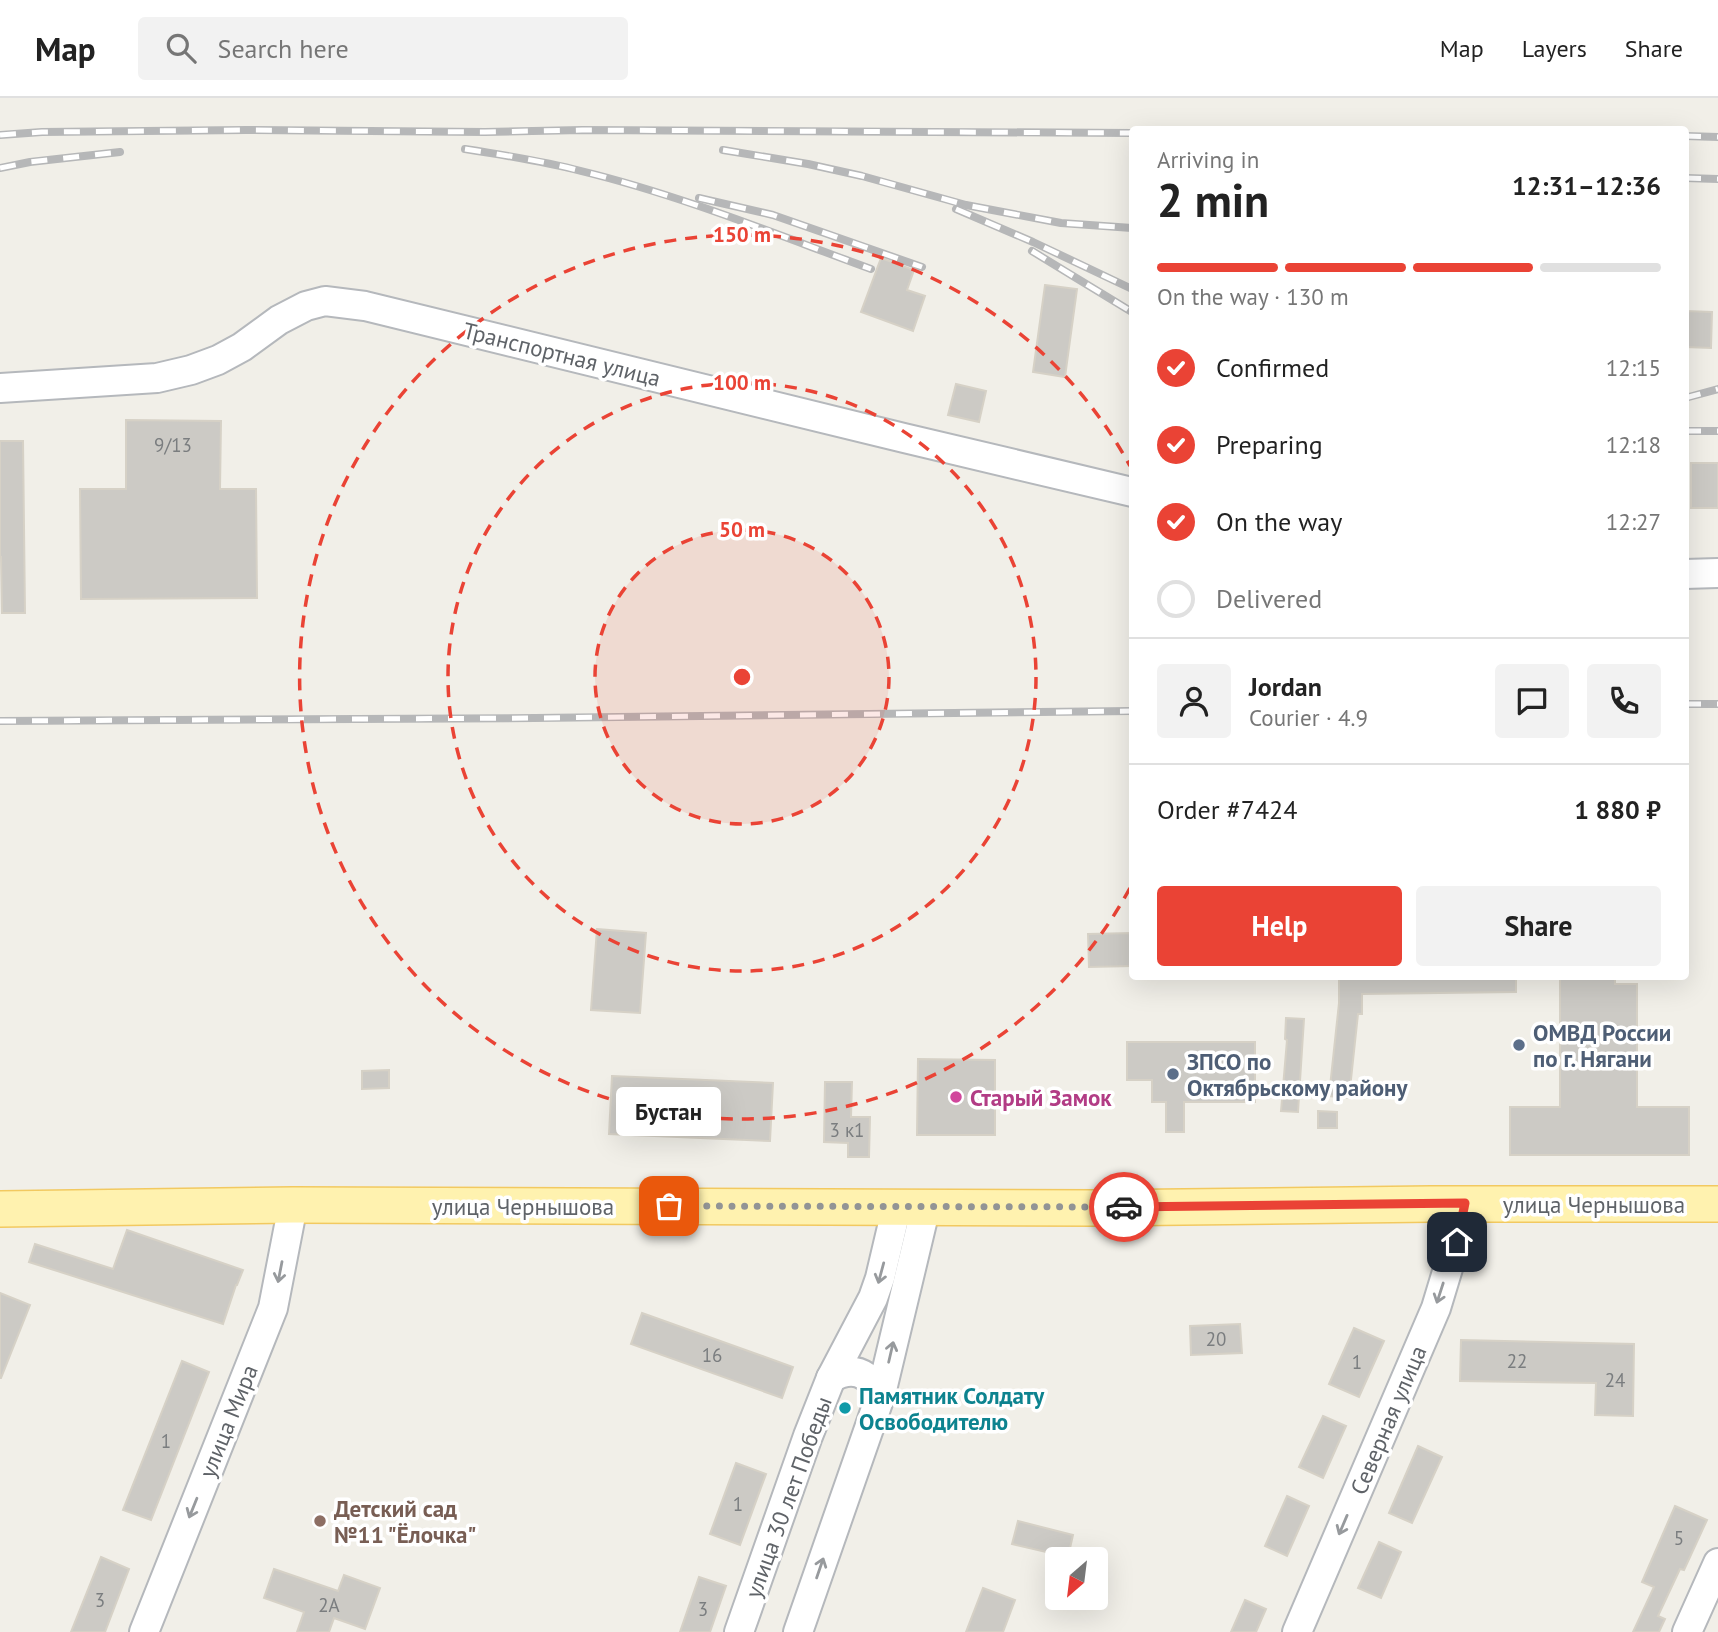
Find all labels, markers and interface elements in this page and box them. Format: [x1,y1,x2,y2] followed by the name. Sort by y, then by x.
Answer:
[138,17,628,80] search box
[35,27,96,70] text: Map
[162,29,200,67] icon: search
[218,32,349,65] text: Search here
[1440,33,1484,64] text: Map
[1522,33,1587,64] text: Layers
[1625,33,1683,64] text: Share
[1157,145,1259,174] text: Arriving in
[1512,169,1661,202] text: 12:31–12:36
[1157,170,1269,230] text: 2 min
[713,221,771,248] text: 150 m
[1157,282,1349,311] text: On the way · 130 m
[460,315,664,393] street label: Транспортная улица
[1157,349,1195,387] icon: check
[1216,351,1329,384] text: Confirmed
[1606,353,1661,382] text: 12:15
[713,369,771,396] text: 100 m
[1157,426,1195,464] icon: check
[1216,428,1323,461] text: Preparing
[1606,430,1661,459] text: 12:18
[154,433,192,457] house number: 9/13
[1157,503,1195,541] icon: check
[1216,505,1342,538] text: On the way
[1606,507,1661,536] text: 12:27
[719,516,765,543] text: 50 m
[1216,582,1322,615] text: Delivered
[1157,664,1231,738] button: person
[1495,664,1569,738] button: chat
[1587,664,1661,738] button: phone
[730,665,754,689] centre of rings
[1249,670,1322,703] text: Jordan
[1249,703,1368,732] text: Courier · 4.9
[1157,793,1297,826] text: Order #7424
[1574,793,1661,826] text: 1 880 ₽
[1157,886,1402,966] button: Help
[1416,886,1661,966] button: Share
[1533,1018,1671,1073] place label: ОМВД России по г. Нягани
[1511,1037,1527,1053] marker: ОМВД России по г. Нягани
[1187,1047,1408,1102] place label: ЗПСО по Октябрьскому району
[1165,1066,1181,1082] marker: ЗПСО по Октябрьскому району
[970,1083,1112,1112] place label: Старый Замок
[616,1087,722,1136] callout: Бустан
[948,1089,964,1105] marker: Старый Замок
[635,1097,702,1126] text: Бустан
[830,1118,864,1142] house number: 3 к1
[1089,1172,1159,1242] courier
[639,1176,699,1236] pin
[650,1187,688,1225] icon: bag
[1105,1188,1143,1226] icon: car
[1503,1190,1685,1219] street label: улица Чернышова
[432,1192,614,1221] street label: улица Чернышова
[1427,1212,1487,1272] pin
[1438,1223,1476,1261] icon: home
[273,1260,286,1283] one-way arrow
[873,1262,886,1284] one-way arrow
[1433,1282,1446,1304] one-way arrow
[1206,1327,1226,1351] house number: 20
[885,1341,898,1364] one-way arrow
[1344,1341,1432,1499] street label: Северная улица
[702,1343,722,1367] house number: 16
[1507,1349,1527,1373] house number: 22
[1352,1350,1362,1374] house number: 1
[192,1360,264,1482] street label: улица Мира
[1605,1368,1625,1392] house number: 24
[859,1381,1045,1436] place label: Памятник Солдату Освободителю
[738,1392,838,1602] street label: улица 30 лет Победы
[837,1400,853,1416] marker: Памятник Солдату Освободителю
[161,1429,171,1453] house number: 1
[733,1492,743,1516] house number: 1
[334,1494,477,1549] place label: Детский сад №11 "Ёлочка"
[185,1497,198,1519] one-way arrow
[312,1513,328,1529] marker: Детский сад №11 "Ёлочка"
[1335,1514,1348,1535] one-way arrow
[1674,1526,1684,1550] house number: 5
[1045,1547,1108,1610] north arrow
[1045,1547,1108,1610] map controls
[815,1557,827,1579] one-way arrow
[95,1588,105,1612] house number: 3
[318,1593,340,1617] house number: 2А
[698,1597,708,1621] house number: 3

